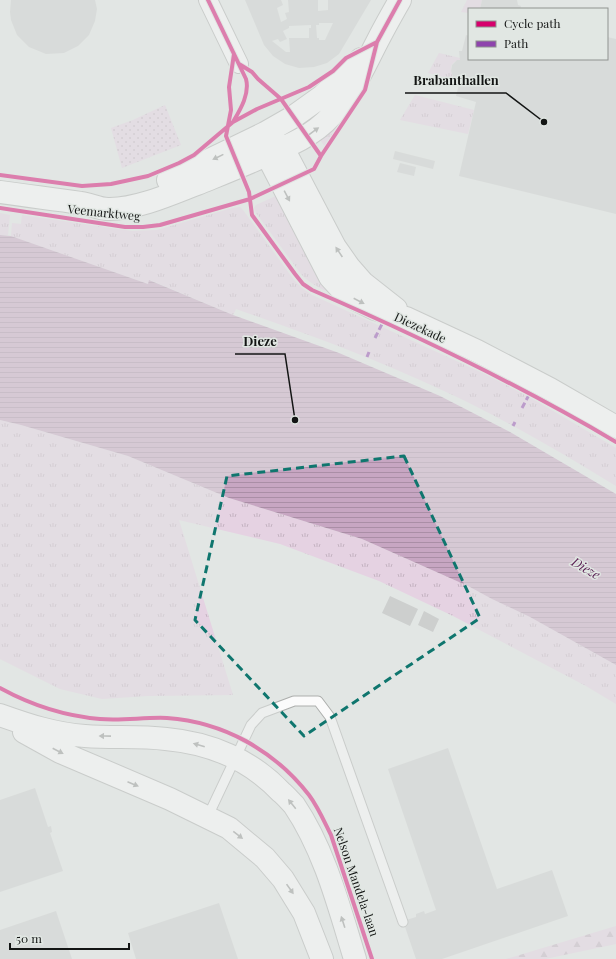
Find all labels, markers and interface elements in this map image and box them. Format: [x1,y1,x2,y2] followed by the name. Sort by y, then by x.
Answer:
[468,8,608,60] legend
[504,15,561,31] text: Cycle path
[504,35,528,51] text: Path
[405,68,506,93] callout: Brabanthallen
[413,71,499,88] text: Brabanthallen
[308,126,319,135] one-way arrow
[212,154,223,160] one-way arrow
[284,190,290,201] one-way arrow
[66,200,142,224] street label: Veemarktweg
[335,247,343,257] one-way arrow
[354,298,365,304] one-way arrow
[392,308,449,346] street label: Diezekade
[235,329,285,354] callout: Dieze
[243,332,277,349] text: Dieze
[568,552,604,583] water label: Dieze
[99,733,111,740] one-way arrow
[193,742,205,748] one-way arrow
[53,748,64,754] one-way arrow
[128,781,140,787] one-way arrow
[287,798,296,809] one-way arrow
[331,825,383,938] street label: Nelson Mandela-laan
[233,831,244,839] one-way arrow
[286,883,294,894] one-way arrow
[340,916,346,928] one-way arrow
[10,925,129,951] scale bar
[16,930,42,946] text: 50 m

